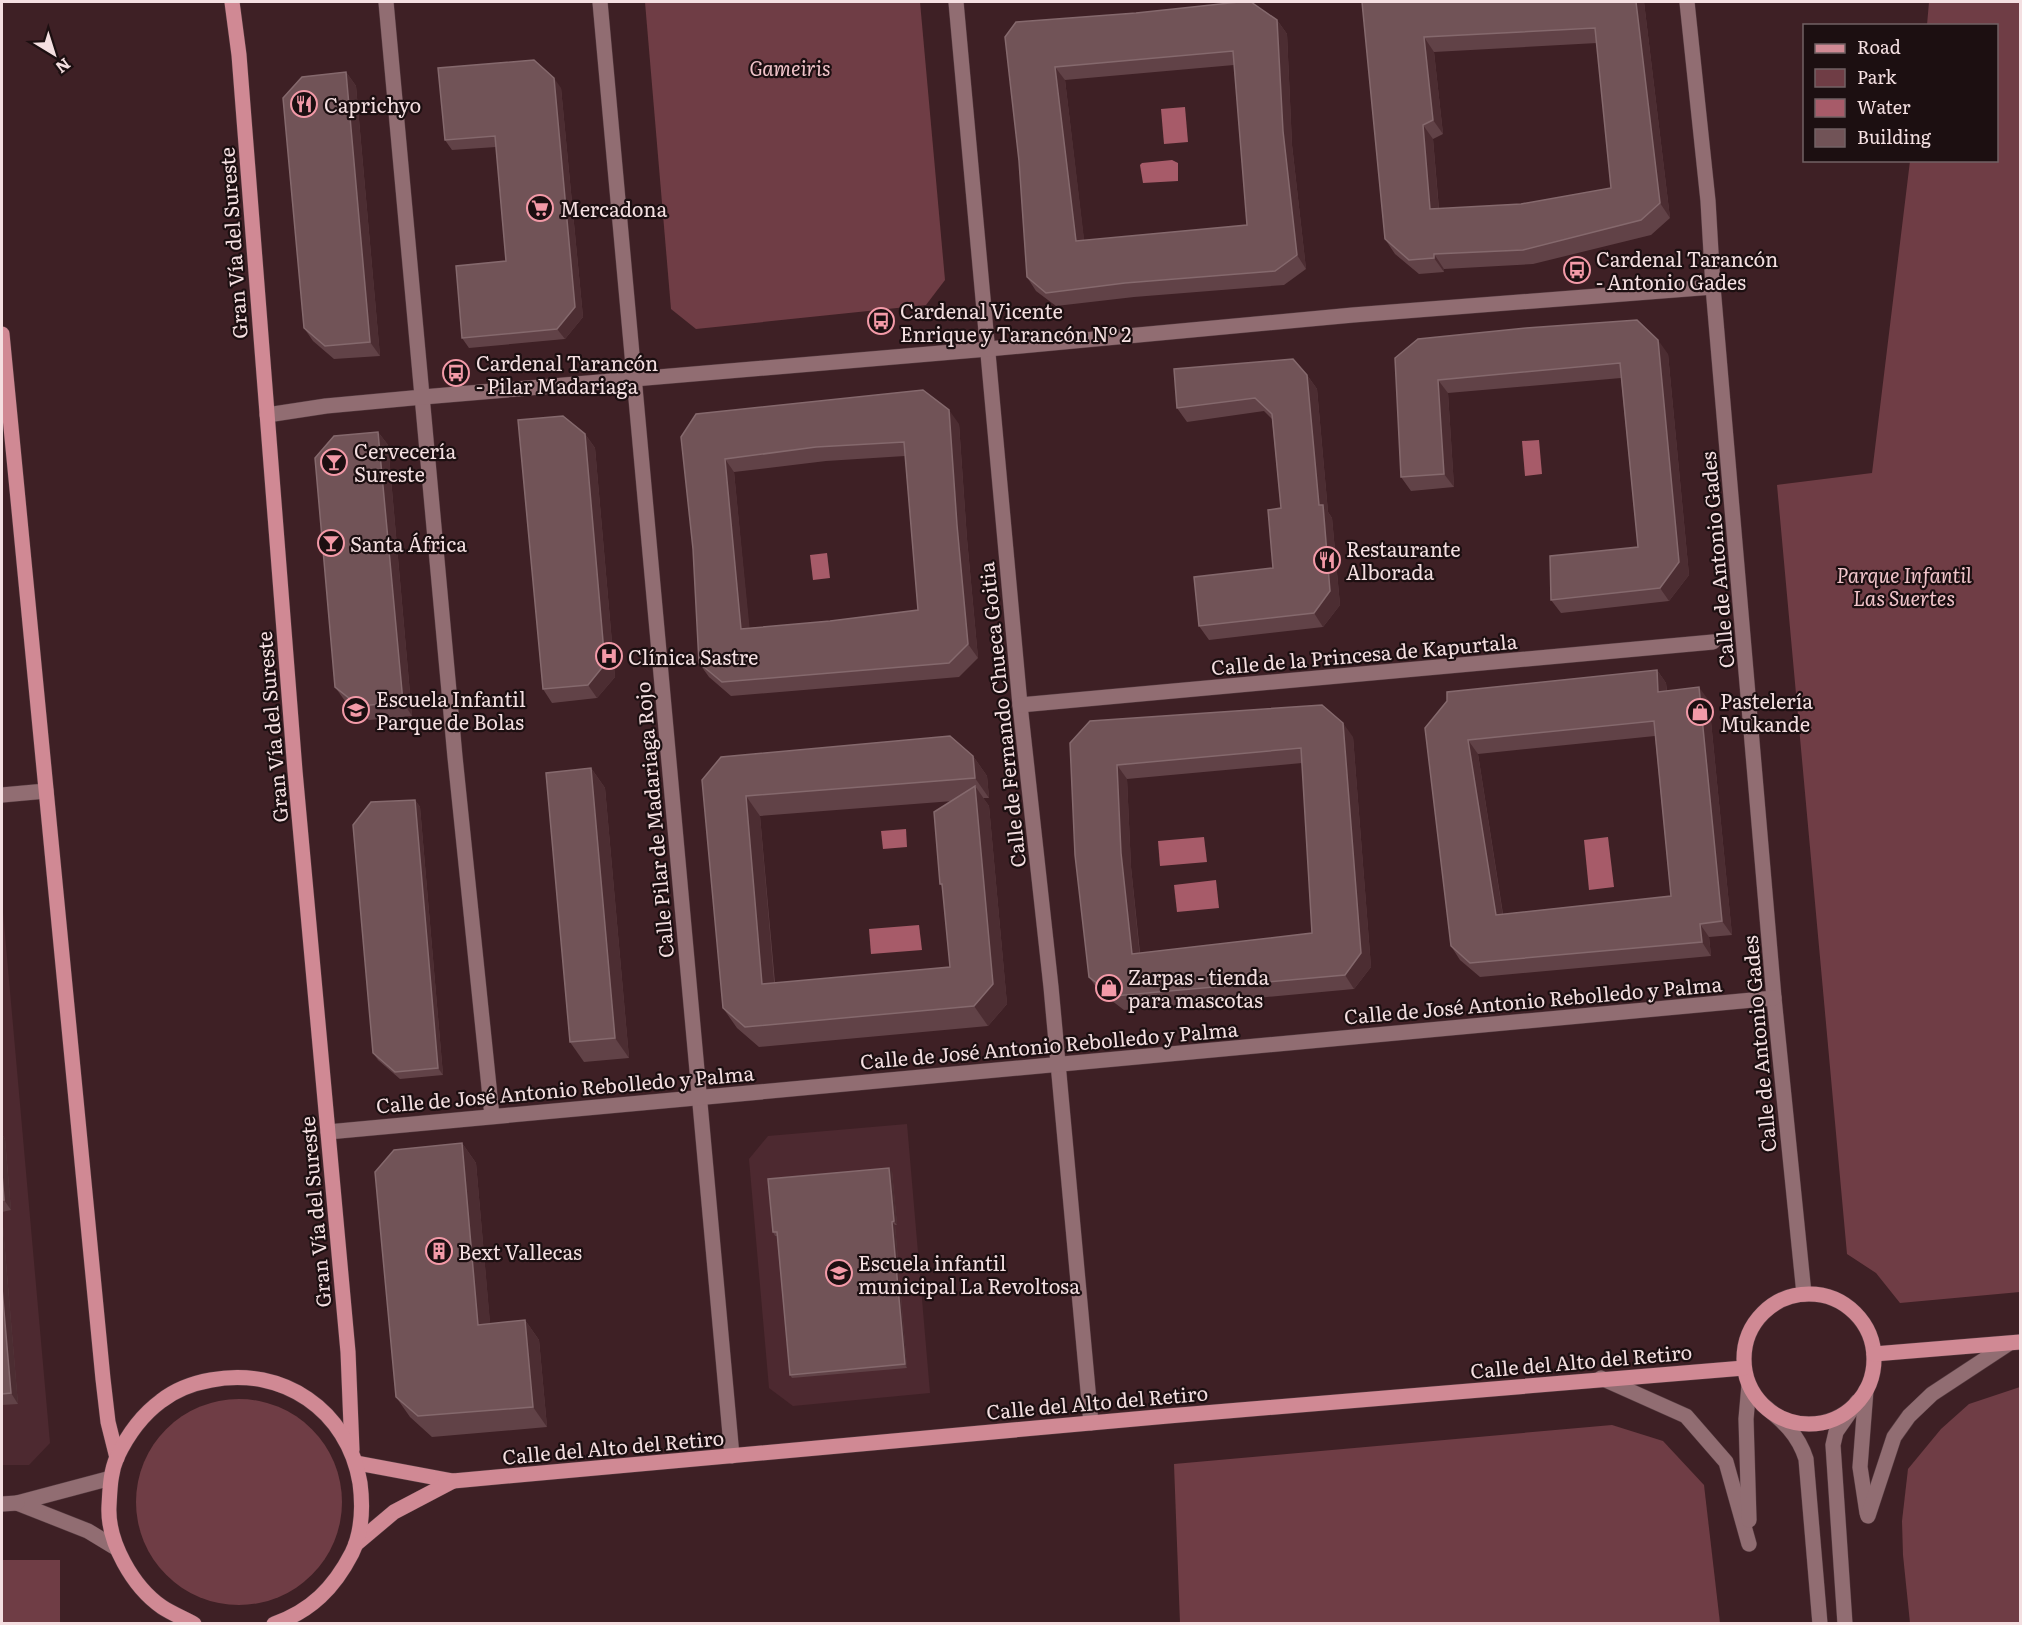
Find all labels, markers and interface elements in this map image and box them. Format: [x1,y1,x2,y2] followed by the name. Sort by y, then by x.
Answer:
[24,24,84,84] north arrow
[1803,24,1998,162] legend
[1857,33,1901,60] text: Road
[749,52,831,82] park label: Gameiris
[51,53,77,80] text: N
[1857,63,1898,90] text: Park
[289,89,319,119] restaurant icon: Caprichyo
[324,89,421,119] place label: Caprichyo
[1857,93,1911,120] text: Water
[1857,123,1932,150] text: Building
[210,146,254,340] street label: Gran Vía del Sureste
[525,193,555,223] supermarket icon: Mercadona
[560,193,668,223] place label: Mercadona
[1596,243,1778,296] place label: Cardenal Tarancón - Antonio Gades
[1562,255,1592,285] bus stop icon: Cardenal Tarancón - Antonio Gades
[900,295,1131,348] place label: Cardenal Vicente Enrique y Tarancón Nº 2
[866,306,896,336] bus stop icon: Cardenal Vicente Enrique y Tarancón Nº 2
[476,347,658,400] place label: Cardenal Tarancón - Pilar Madariaga
[441,358,471,388] bus stop icon: Cardenal Tarancón - Pilar Madariaga
[354,435,457,488] place label: Cervecería Sureste
[319,447,349,477] bar icon: Cervecería Sureste
[1692,450,1740,670] street label: Calle de Antonio Gades
[316,528,346,558] bar icon: Santa África
[350,528,467,558] place label: Santa África
[1346,533,1461,586] place label: Restaurante Alborada
[1312,545,1342,575] restaurant icon: Restaurante Alborada
[1836,559,1972,612] park label: Parque Infantil Las Suertes
[970,561,1032,869] street label: Calle de Fernando Chueca Goitia
[1210,625,1519,681] street label: Calle de la Princesa de Kapurtala
[248,630,294,824] street label: Gran Vía del Sureste
[594,641,624,671] hospital icon: Clínica Sastre
[628,641,758,671] place label: Clínica Sastre
[626,681,680,959] street label: Calle Pilar de Madariaga Rojo
[376,683,526,736] place label: Escuela Infantil Parque de Bolas
[1720,685,1813,738] place label: Pastelería Mukande
[341,695,371,725] school or university icon: Escuela Infantil Parque de Bolas
[1685,697,1715,727] shop icon: Pastelería Mukande
[1734,934,1782,1154] street label: Calle de Antonio Gades
[1128,961,1269,1014] place label: Zarpas - tienda para mascotas
[1343,968,1724,1030] street label: Calle de José Antonio Rebolledo y Palma
[1094,973,1124,1003] shop icon: Zarpas - tienda para mascotas
[859,1013,1240,1075] street label: Calle de José Antonio Rebolledo y Palma
[375,1057,756,1119] street label: Calle de José Antonio Rebolledo y Palma
[291,1115,337,1309] street label: Gran Vía del Sureste
[424,1236,454,1266] building icon: Bext Vallecas
[458,1236,582,1266] place label: Bext Vallecas
[858,1247,1080,1300] place label: Escuela infantil municipal La Revoltosa
[824,1258,854,1288] school or university icon: Escuela infantil municipal La Revoltosa
[1469,1335,1693,1385] street label: Calle del Alto del Retiro
[985,1376,1209,1426] street label: Calle del Alto del Retiro
[501,1421,725,1471] street label: Calle del Alto del Retiro

